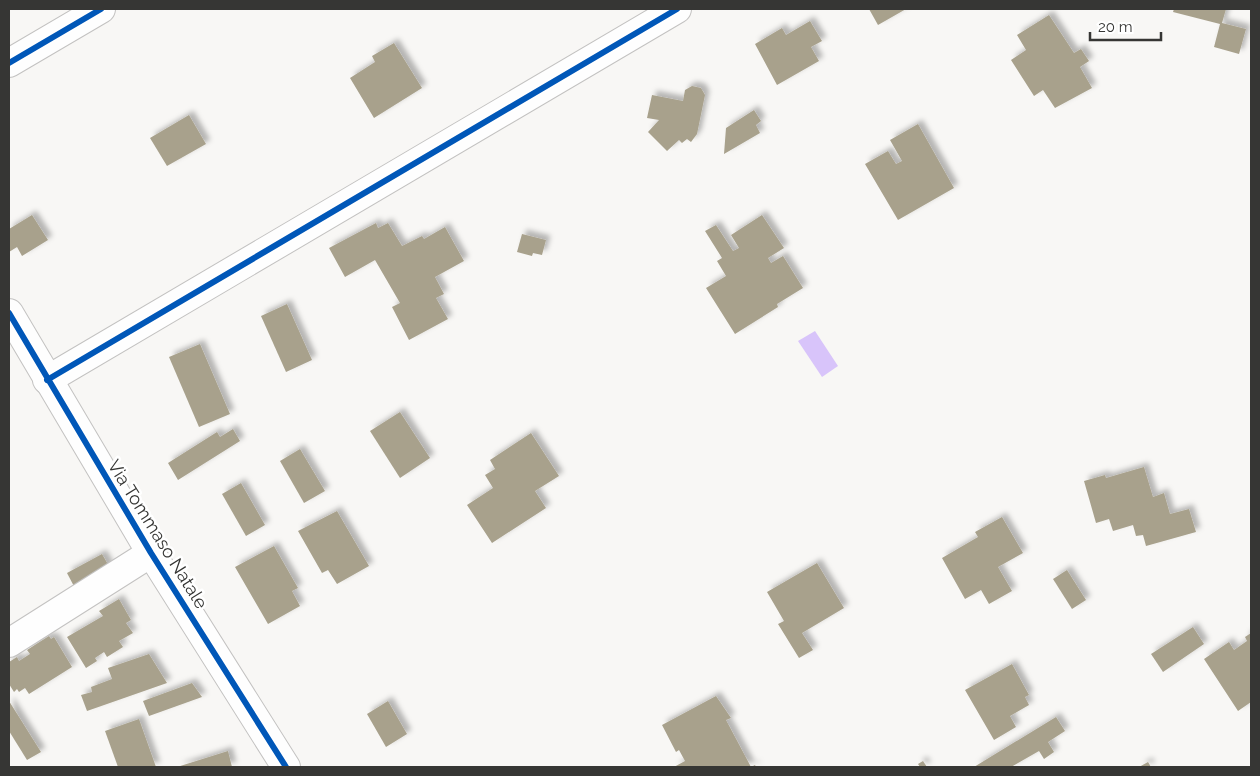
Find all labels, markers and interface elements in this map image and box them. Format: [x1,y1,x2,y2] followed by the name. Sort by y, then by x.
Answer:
[1090,10,1161,42] scale bar
[1098,18,1133,36] text: 20 m
[104,456,213,613] street label: Via Tommaso Natale

